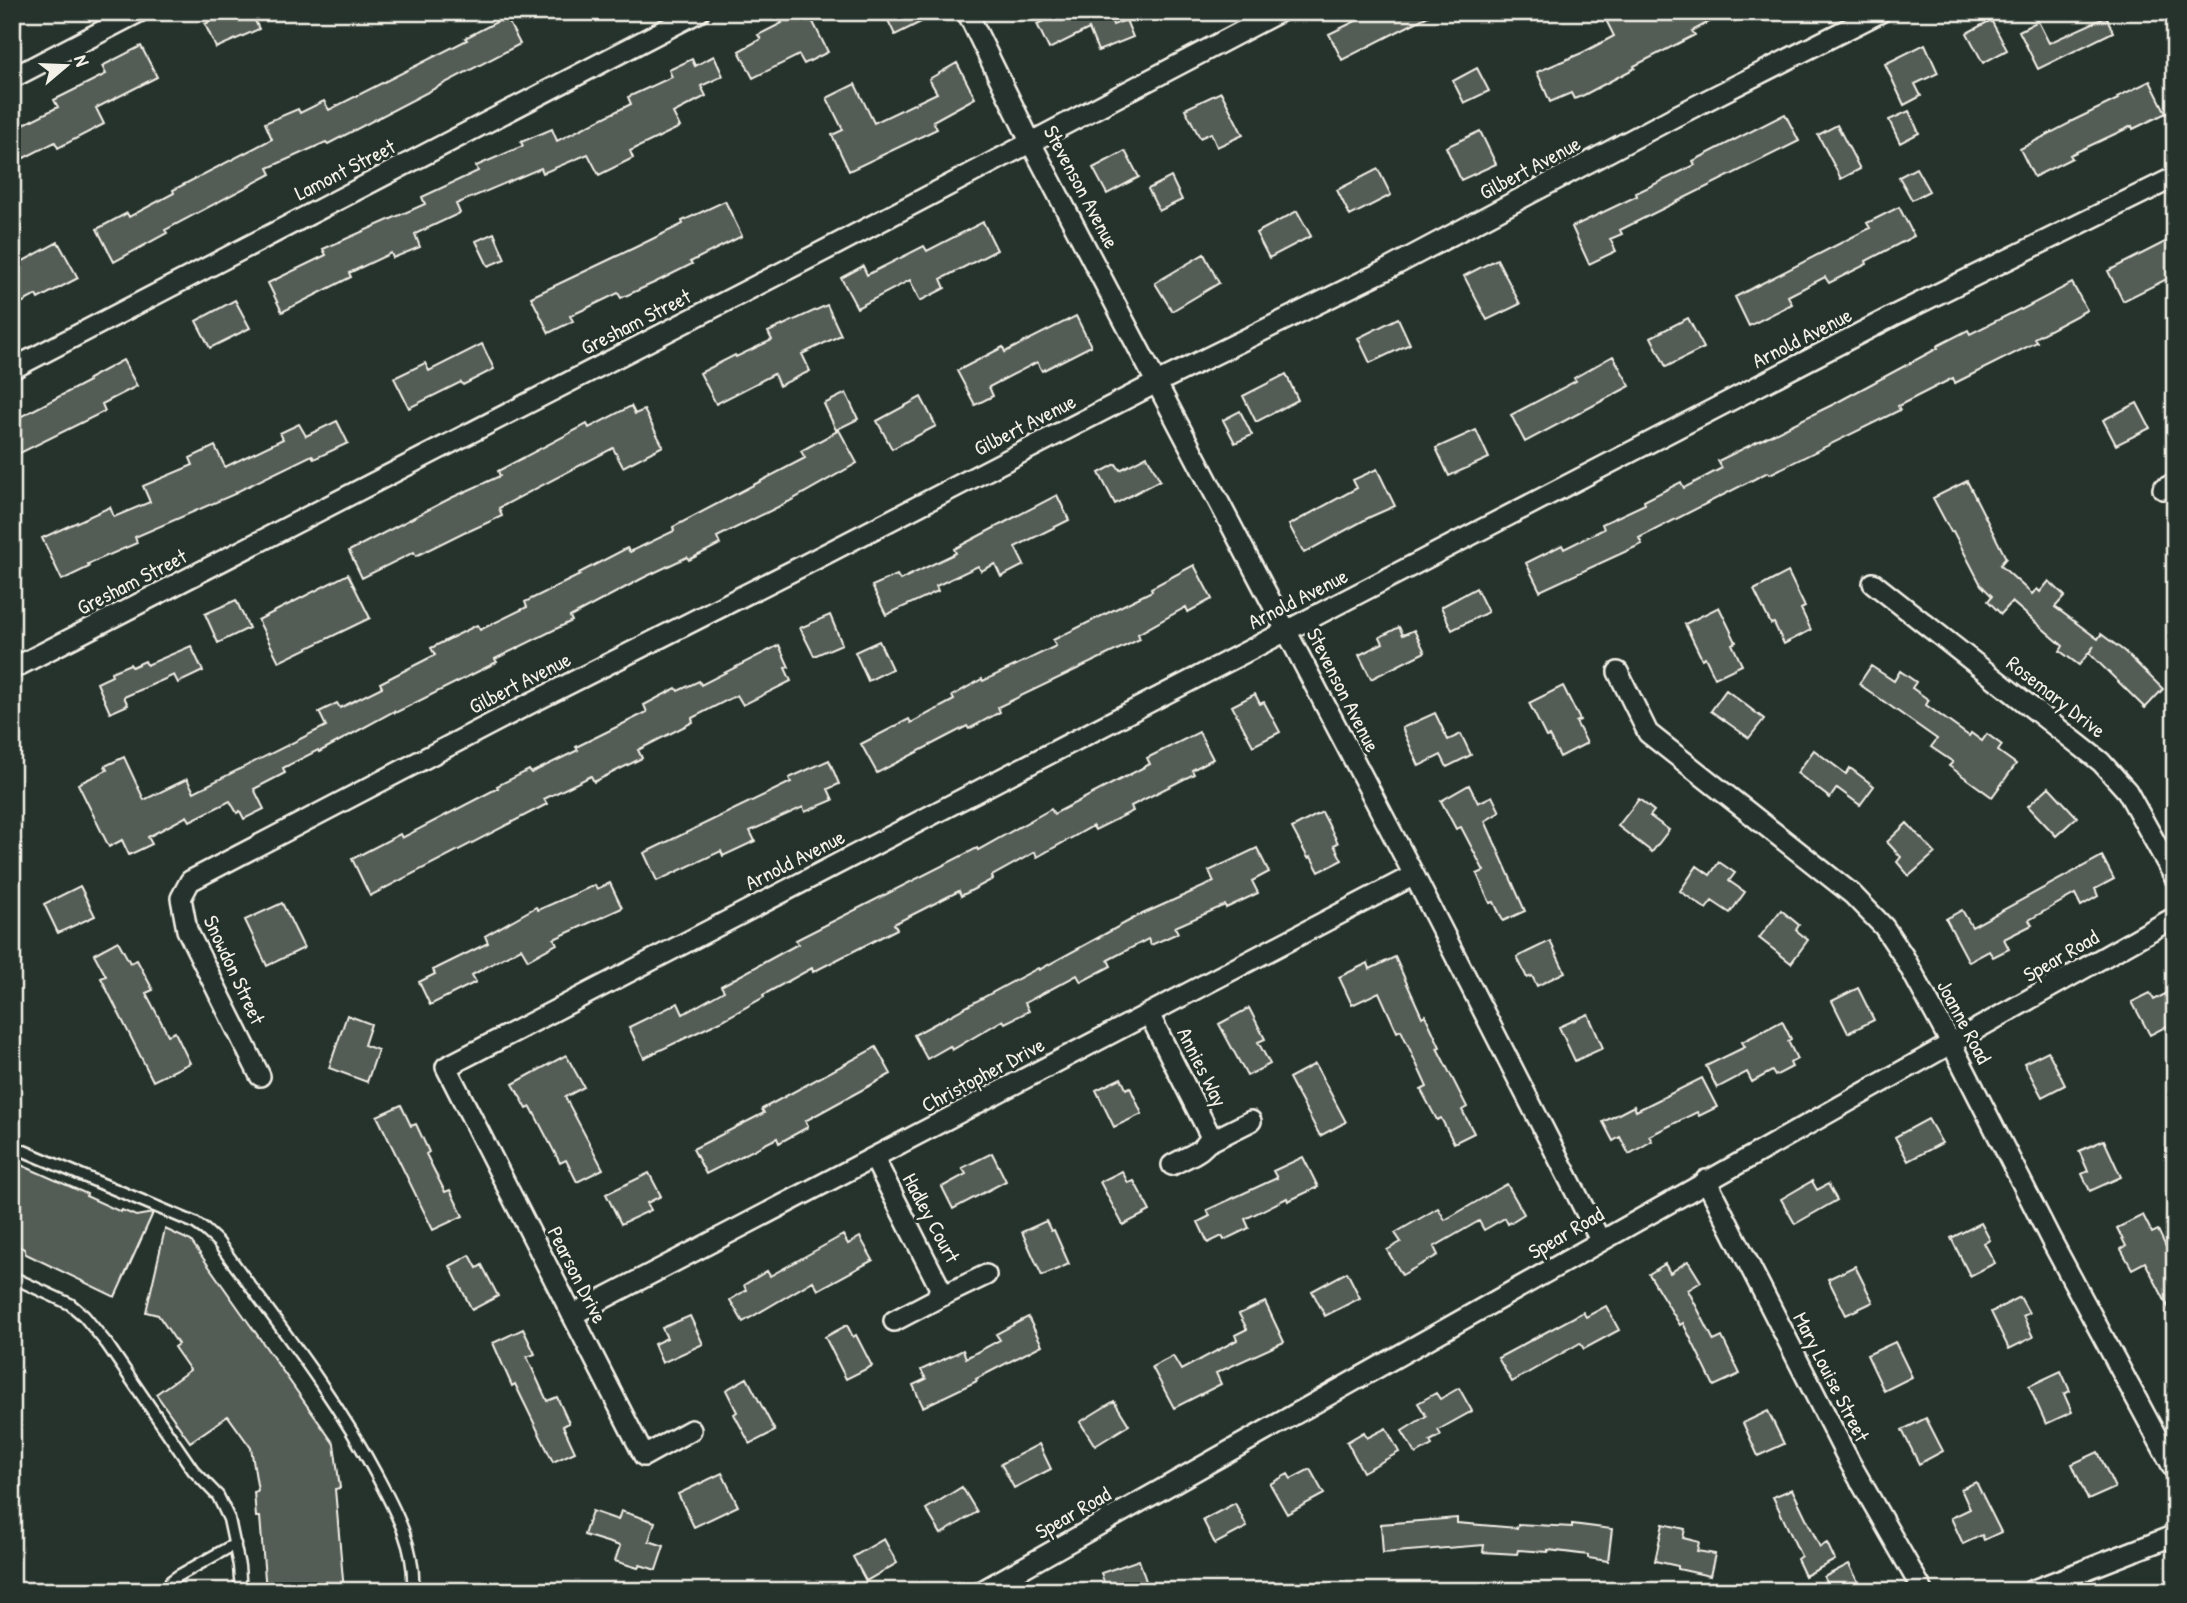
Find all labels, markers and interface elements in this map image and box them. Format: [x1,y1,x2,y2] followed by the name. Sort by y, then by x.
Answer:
[32,32,102,102] north arrow
[68,51,96,69] text: N
[1037,120,1126,253] street label: Stevenson Avenue
[1474,129,1585,206] street label: Gilbert Avenue
[290,131,401,207] street label: Lamont Street
[576,281,696,362] street label: Gresham Street
[1747,300,1857,375] street label: Arnold Avenue
[969,386,1081,463] street label: Gilbert Avenue
[72,541,192,622] street label: Gresham Street
[1243,561,1353,636] street label: Arnold Avenue
[1300,623,1387,757] street label: Stevenson Avenue
[464,644,576,721] street label: Gilbert Avenue
[2001,649,2112,744] street label: Rosemary Drive
[740,822,850,897] street label: Arnold Avenue
[197,911,273,1030] street label: Snowdon Street
[2018,922,2104,989] street label: Spear Road
[1930,975,1999,1069] street label: Joanne Road
[1170,1022,1235,1111] street label: Annies Way
[916,1030,1049,1119] street label: Christopher Drive
[896,1168,968,1268] street label: Hadley Court
[1523,1199,1609,1266] street label: Spear Road
[541,1221,614,1328] street label: Pearson Drive
[1786,1307,1877,1447] street label: Mary Louise Street
[1030,1479,1116,1546] street label: Spear Road

